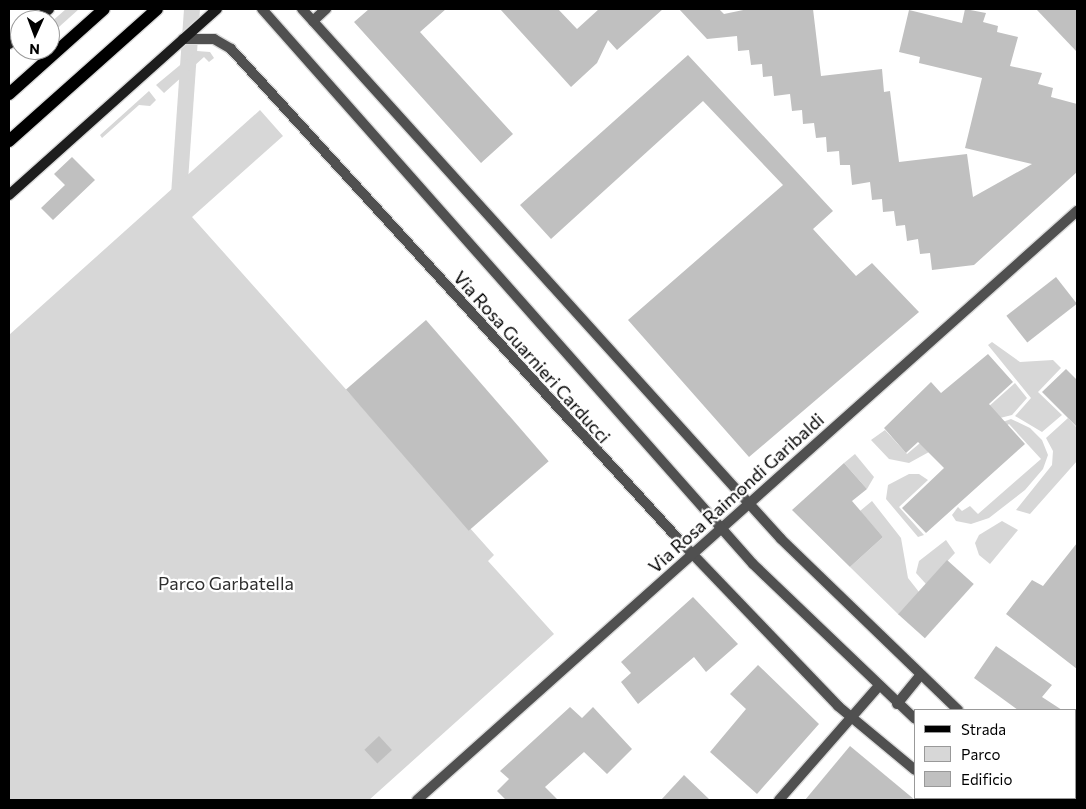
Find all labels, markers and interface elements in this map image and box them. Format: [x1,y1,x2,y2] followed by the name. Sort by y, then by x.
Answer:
[10,10,60,60] north arrow
[29,41,40,58] text: N
[449,267,615,447] street label: Via Rosa Guarnieri Carducci
[644,409,828,577] street label: Via Rosa Raimondi Garibaldi
[158,572,294,594] park label: Parco Garbatella
[914,709,1076,799] legend
[961,720,1006,738] text: Strada
[961,745,1000,763] text: Parco
[961,770,1012,788] text: Edificio

